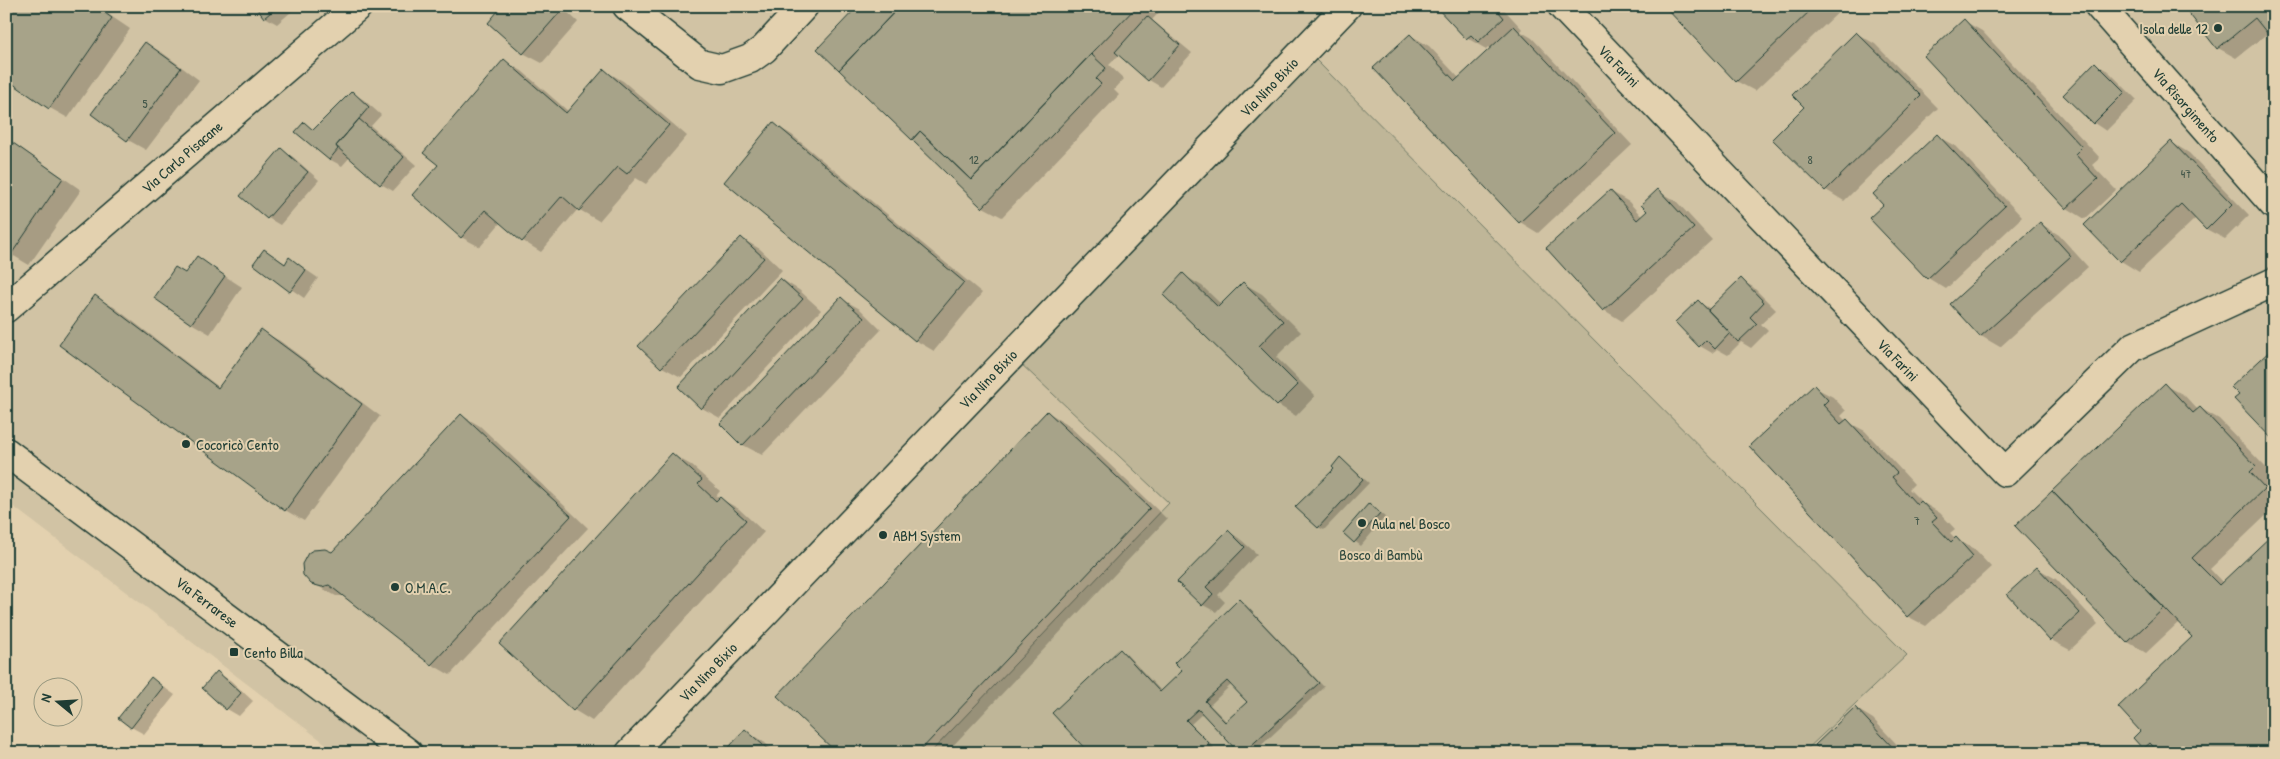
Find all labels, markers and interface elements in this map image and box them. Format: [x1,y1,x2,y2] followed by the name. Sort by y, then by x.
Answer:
[2139,18,2208,39] place label: Isola delle 12
[2212,22,2224,34] marker: Isola delle 12
[1593,40,1645,92] street label: Via Farini
[1235,52,1303,122] street label: Via Nino Bixio
[2148,63,2224,147] street label: Via Risorgimento
[142,95,148,112] house number: 5
[137,116,227,198] street label: Via Carlo Pisacane
[969,151,979,168] house number: 12
[1807,151,1813,168] house number: 8
[2181,165,2191,182] house number: 47
[1872,334,1924,386] street label: Via Farini
[954,344,1022,414] street label: Via Nino Bixio
[196,434,279,455] place label: Cocoricò Cento
[180,438,192,450] marker: Cocoricò Cento
[1914,512,1920,529] house number: 7
[1372,513,1450,534] place label: Aula nel Bosco
[1356,517,1368,529] marker: Aula nel Bosco
[893,525,961,546] place label: ABM System
[877,529,889,541] marker: ABM System
[1339,544,1423,565] park label: Bosco di Bambù
[171,571,243,633] street label: Via Ferrarese
[405,577,451,598] place label: O.M.A.C.
[389,581,401,593] marker: O.M.A.C.
[674,637,742,707] street label: Via Nino Bixio
[244,642,303,663] place label: Cento Billa
[228,646,240,658] marker: Cento Billa
[32,676,82,726] north arrow
[35,691,56,704] text: N

